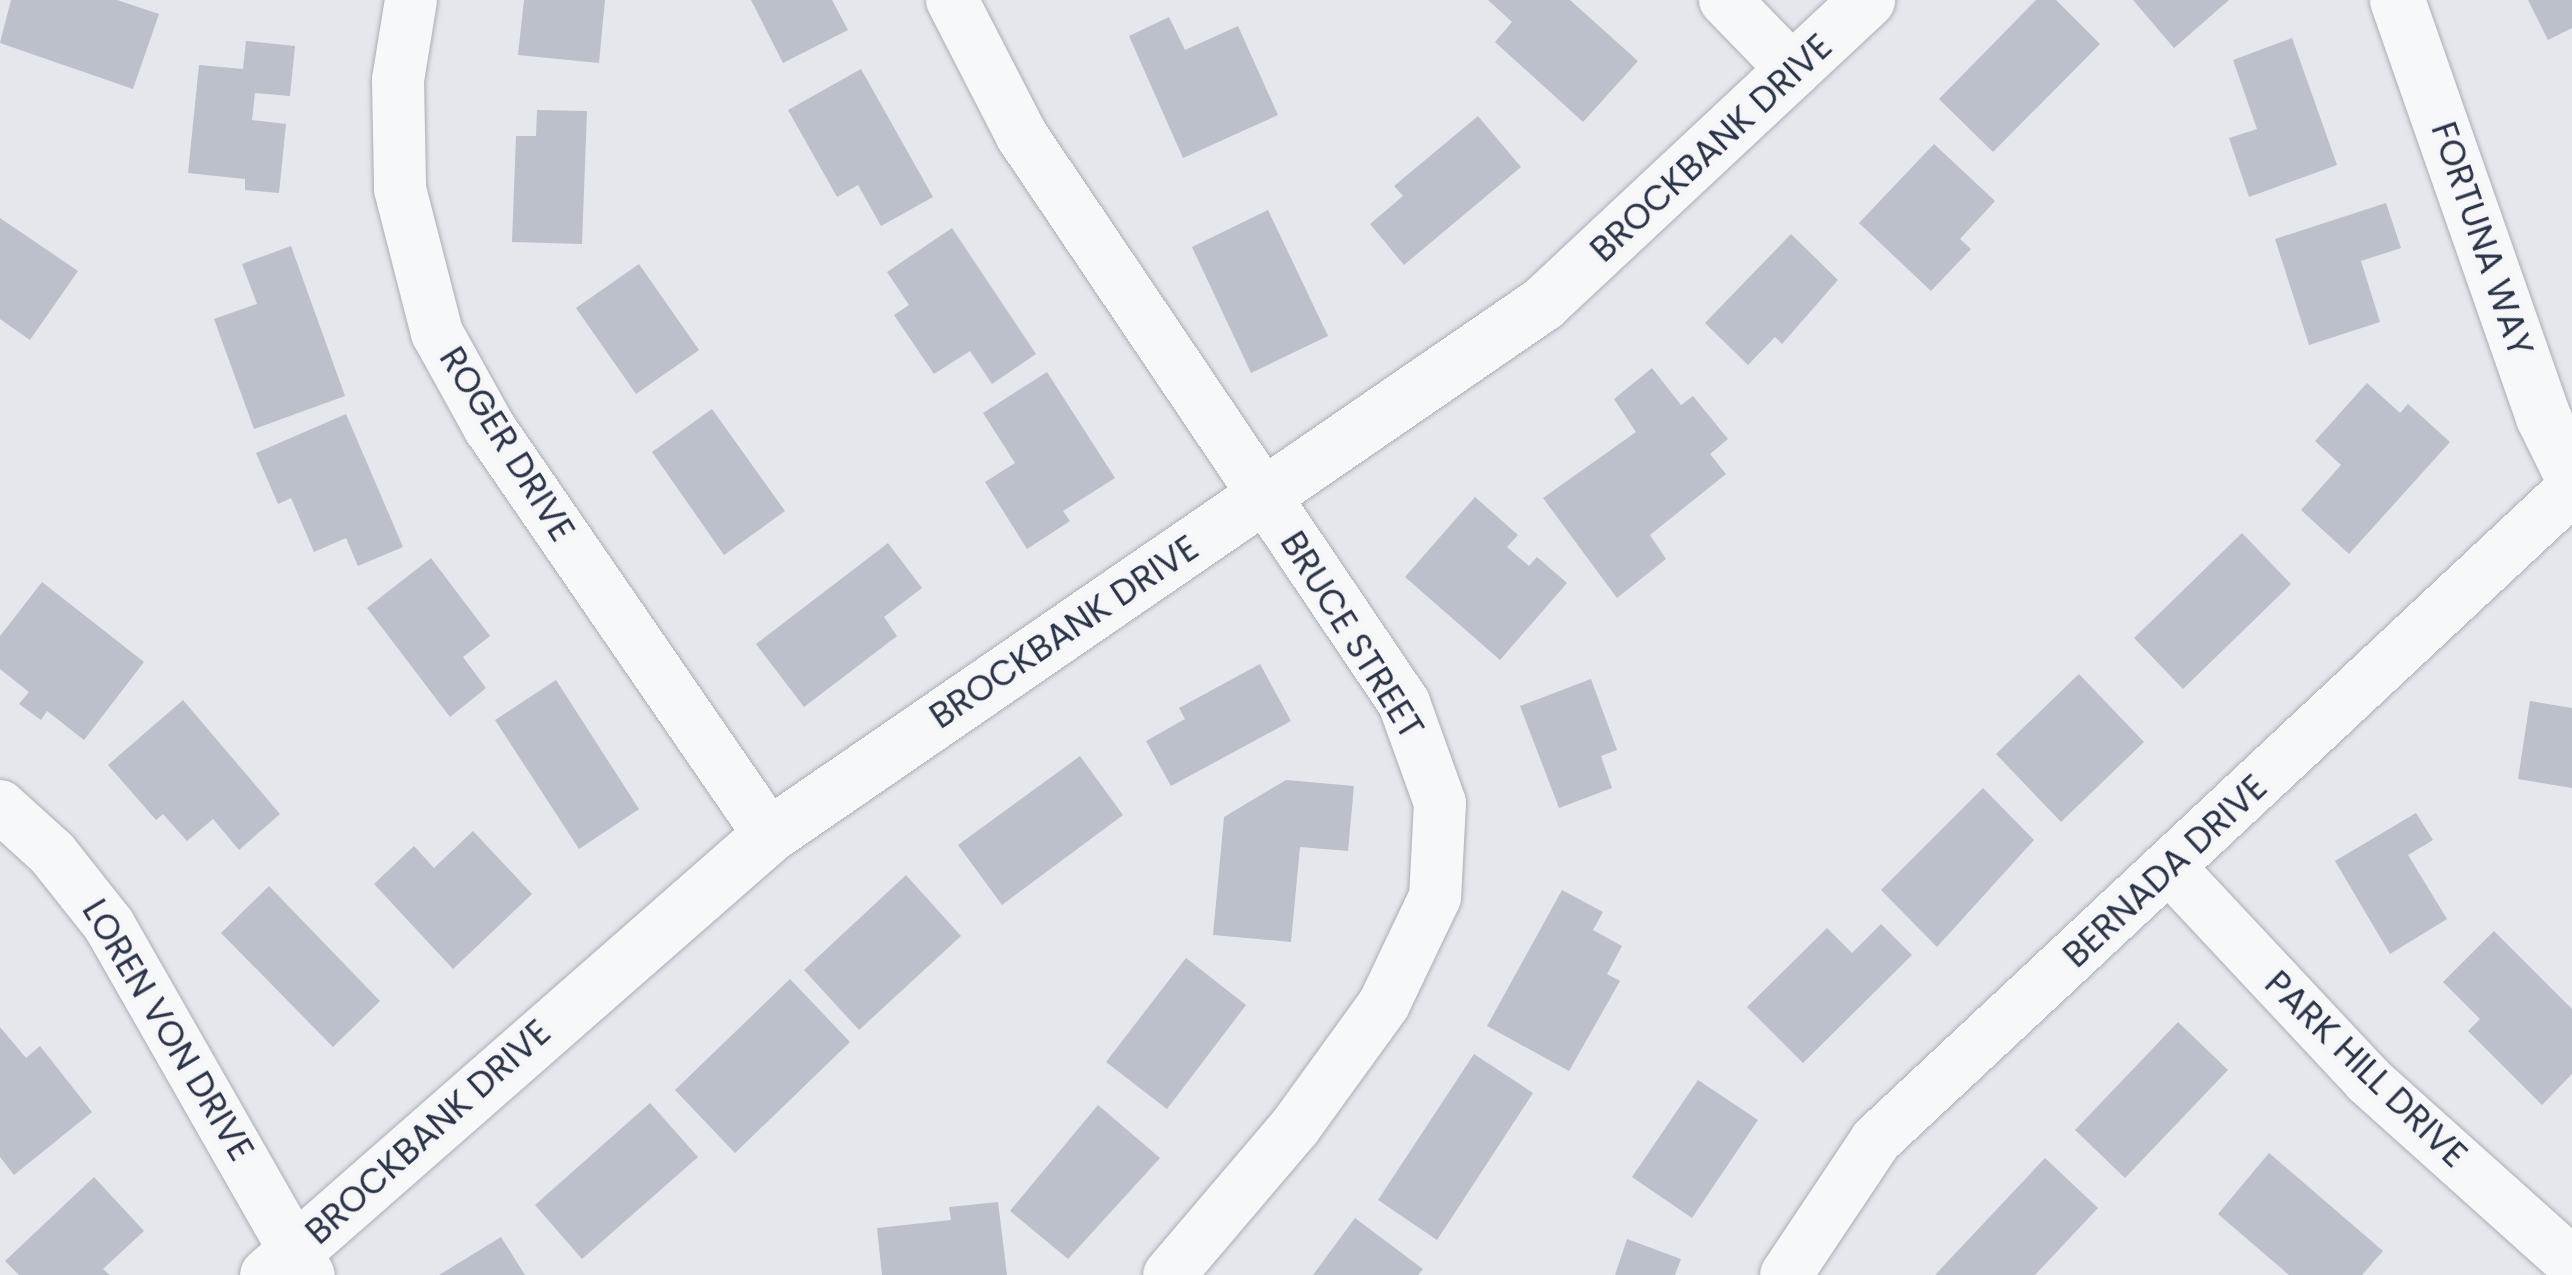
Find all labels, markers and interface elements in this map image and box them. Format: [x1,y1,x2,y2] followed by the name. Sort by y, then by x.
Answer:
[1582,25,1840,271] street label: BROCKBANK DRIVE
[2422,116,2542,362] street label: FORTUNA WAY
[431,339,583,549] street label: ROGER DRIVE
[1272,524,1432,746] street label: BRUCE STREET
[922,527,1206,737] street label: BROCKBANK DRIVE
[2055,766,2275,976] street label: BERNADA DRIVE
[73,892,263,1168] street label: LOREN VON DRIVE
[2256,962,2476,1176] street label: PARK HILL DRIVE
[297,1011,559,1253] street label: BROCKBANK DRIVE

